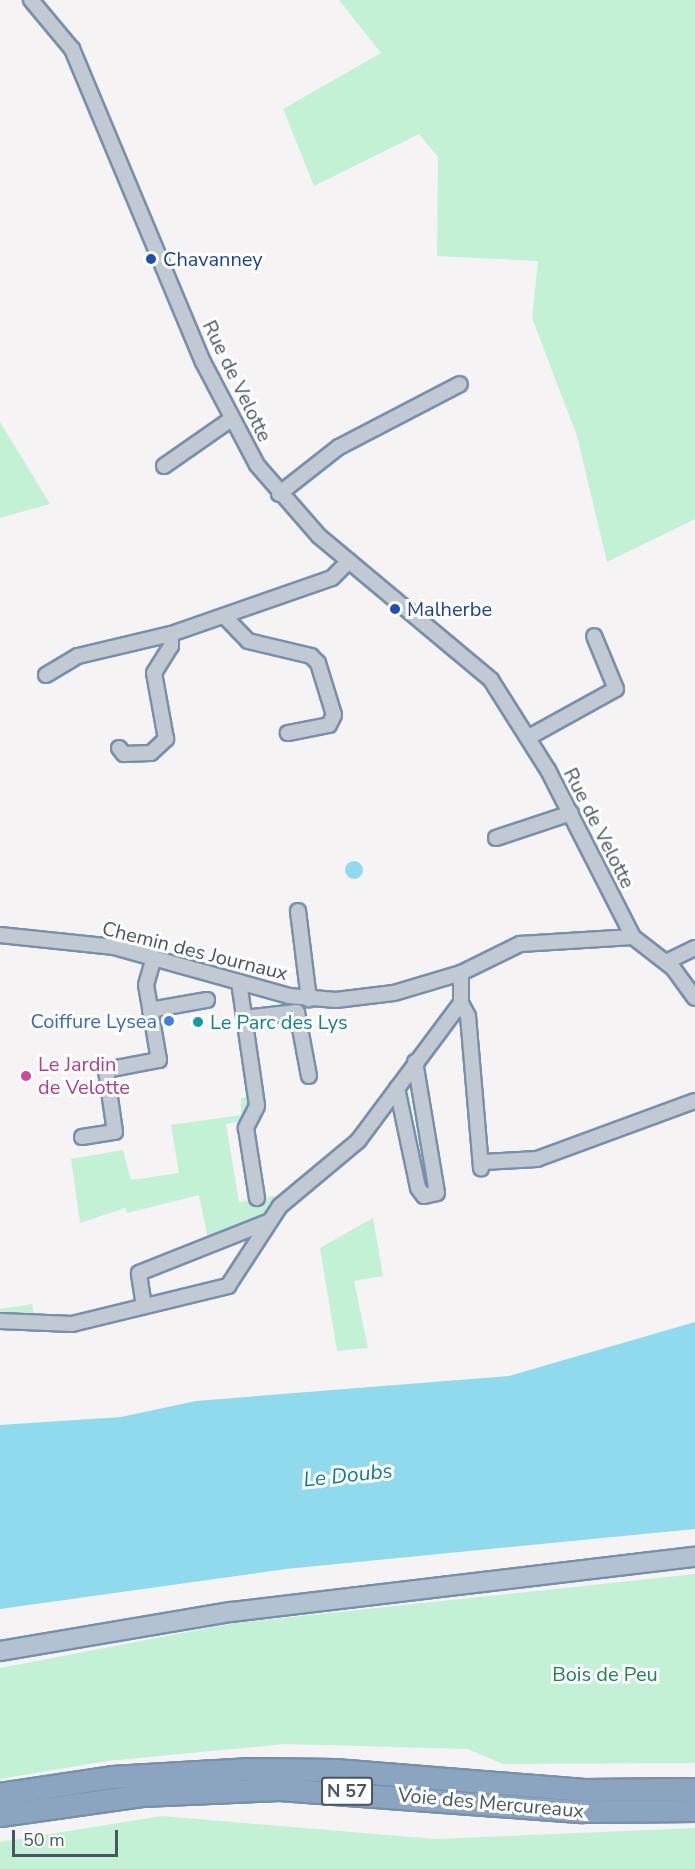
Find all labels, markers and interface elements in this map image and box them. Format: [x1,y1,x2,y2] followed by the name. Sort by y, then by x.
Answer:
[163,247,263,271] place label: Chavanney
[144,252,158,266] marker: Chavanney
[197,316,277,446] street label: Rue de Velotte
[407,597,492,621] place label: Malherbe
[388,602,402,616] marker: Malherbe
[558,764,640,892] street label: Rue de Velotte
[100,916,290,986] street label: Chemin des Journaux
[30,1009,157,1033] place label: Coiffure Lysea
[210,1010,348,1034] place label: Le Parc des Lys
[162,1014,176,1028] marker: Coiffure Lysea
[191,1015,205,1029] marker: Le Parc des Lys
[38,1052,130,1099] place label: Le Jardin de Velotte
[19,1069,33,1083] marker: Le Jardin de Velotte
[302,1458,394,1492] water label: Le Doubs
[552,1662,658,1686] park label: Bois de Peu
[320,1776,374,1806] road number: N 57
[397,1783,585,1823] street label: Voie des Mercureaux
[15,1818,122,1856] scale bar
[23,1828,65,1852] text: 50 m

